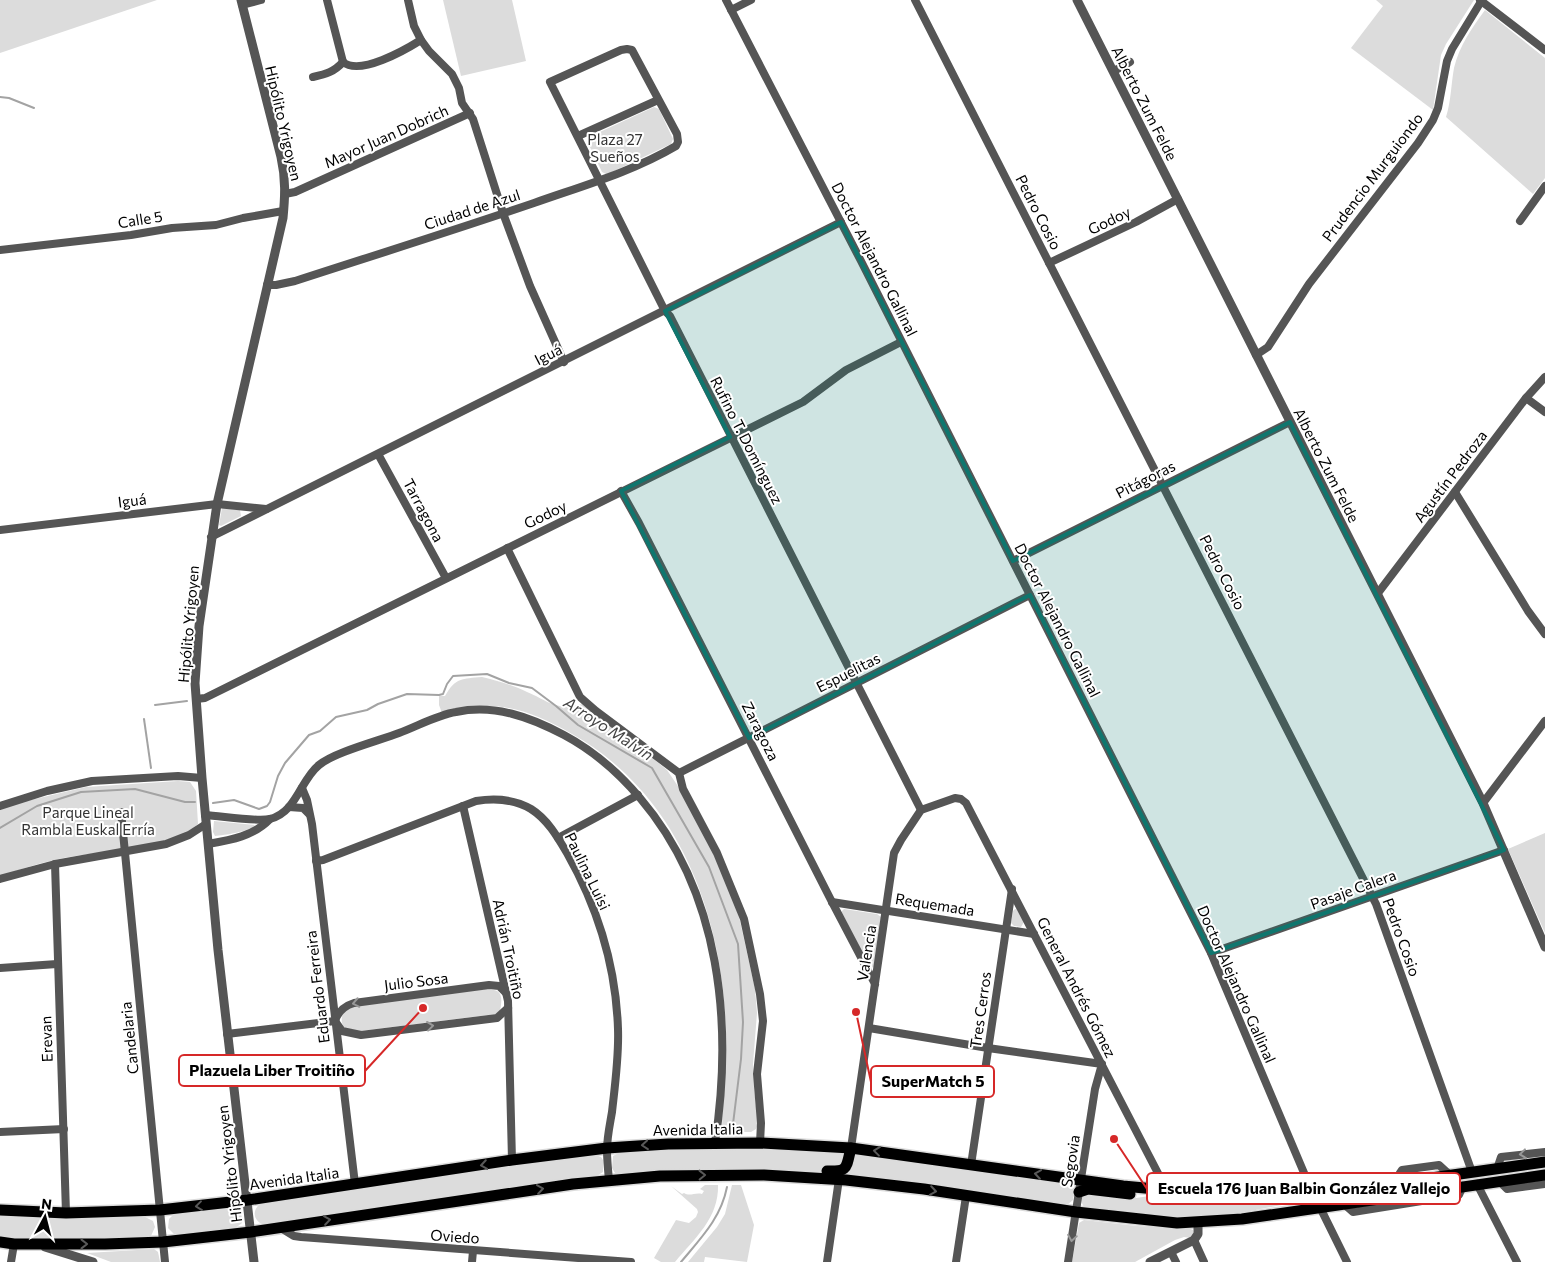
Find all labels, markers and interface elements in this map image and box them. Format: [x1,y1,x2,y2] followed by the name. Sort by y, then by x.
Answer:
[1108,43,1182,163] street label: Alberto Zum Felde
[262,64,306,182] street label: Hipólito Yrigoyen
[321,101,451,171] street label: Mayor Juan Dobrich
[1318,109,1426,245] street label: Prudencio Murguiondo
[587,130,643,165] park label: Plaza 27 Sueños
[1012,171,1066,253] street label: Pedro Cosio
[828,179,922,339] street label: Doctor Alejandro Gallinal
[422,185,522,233] street label: Ciudad de Azul
[1085,202,1133,238] street label: Godoy
[116,207,164,231] street label: Calle 5
[531,340,565,368] street label: Iguá
[707,373,787,507] street label: Rufino T. Domínguez
[1290,405,1364,525] street label: Alberto Zum Felde
[1410,426,1490,526] street label: Agustín Pedroza
[1112,456,1178,502] street label: Pitágoras
[400,475,448,545] street label: Tarragona
[117,489,147,511] street label: Iguá
[521,496,569,532] street label: Godoy
[1196,531,1250,613] street label: Pedro Cosio
[1011,540,1105,700] street label: Doctor Alejandro Gallinal
[174,565,202,683] street label: Hipólito Yrigoyen
[813,648,883,696] street label: Espuelitas
[560,692,657,764] water label: Arroyo Malvín
[738,698,784,764] street label: Zaragoza
[21,803,155,838] park label: Parque Lineal Rambla Euskal Erría
[561,829,615,913] street label: Paulina Luisi
[1308,865,1398,913] street label: Pasaje Calera
[894,889,976,919] street label: Requemada
[1380,895,1424,979] street label: Pedro Cosio
[490,897,528,1001] street label: Adrián Troitiño
[1194,902,1280,1066] street label: Doctor Alejandro Gallinal
[1034,914,1120,1060] street label: General Andrés Gómez
[853,924,879,982] street label: Valencia
[301,930,333,1044] street label: Eduardo Ferreira
[383,968,449,994] street label: Julio Sosa
[966,970,994,1050] street label: Tres Cerros
[352,997,361,1008] one-way arrow
[116,1001,142,1075] street label: Candelaria
[36,1016,56,1062] street label: Erevan
[427,1021,435,1032] one-way arrow
[179,1055,365,1086] callout: Plazuela Liber Troitiño
[189,1060,355,1079] text: Plazuela Liber Troitiño
[871,1066,994,1097] callout: SuperMatch 5
[881,1071,985,1090] text: SuperMatch 5
[213,1104,245,1224] street label: Hipólito Yrigoyen
[653,1119,743,1139] street label: Avenida Italia
[1057,1134,1083,1188] street label: Segovia
[641,1140,649,1151] one-way arrow
[873,1146,881,1157] one-way arrow
[1519,1149,1527,1159] one-way arrow
[480,1159,488,1169] one-way arrow
[248,1163,340,1193] street label: Avenida Italia
[1034,1169,1042,1180] one-way arrow
[698,1170,706,1180] one-way arrow
[1147,1173,1460,1204] callout: Escuela 176 Juan Balbin González Vallejo
[1158,1178,1451,1197] text: Escuela 176 Juan Balbin González Vallejo
[536,1184,544,1195] one-way arrow
[929,1185,938,1195] one-way arrow
[20,1192,70,1242] north arrow
[40,1195,53,1213] text: N
[195,1200,203,1211] one-way arrow
[323,1215,331,1226] one-way arrow
[430,1225,480,1247] street label: Oviedo
[1067,1234,1077,1243] one-way arrow
[80,1239,88,1249] one-way arrow

